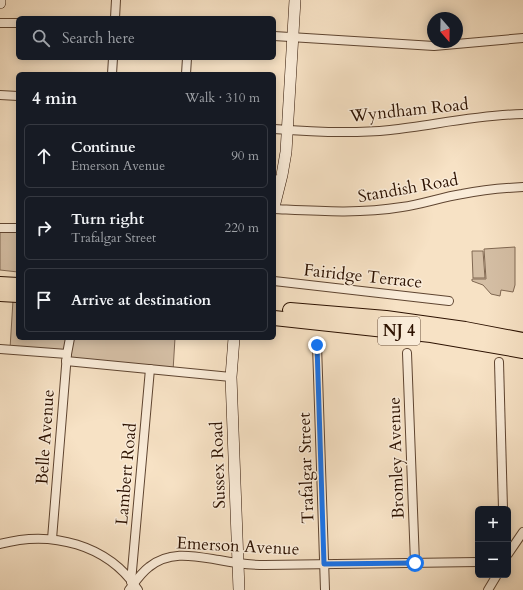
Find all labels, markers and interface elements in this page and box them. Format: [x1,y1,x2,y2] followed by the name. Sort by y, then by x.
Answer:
[427,12,463,48] north arrow
[16,16,276,60] search box
[30,27,52,49] icon: search
[62,28,135,48] text: Search here
[32,87,77,110] text: 4 min
[185,89,260,107] text: Walk · 310 m
[347,92,470,128] street label: Wyndham Road
[71,137,136,157] text: Continue
[33,145,55,167] icon: ahead
[231,147,259,165] text: 90 m
[71,157,165,175] text: Emerson Avenue
[356,168,460,208] street label: Standish Road
[71,209,144,229] text: Turn right
[33,217,55,239] icon: right
[225,219,259,237] text: 220 m
[71,229,156,247] text: Trafalgar Street
[303,258,423,294] street label: Fairidge Terrace
[33,289,55,311] icon: arrive
[71,290,211,310] text: Arrive at destination
[378,317,420,345] road number: NJ 4
[308,336,326,354] route end
[30,389,60,485] street label: Belle Avenue
[382,397,410,519] street label: Bromley Avenue
[293,411,319,524] street label: Trafalgar Street
[205,421,231,509] street label: Sussex Road
[110,422,142,526] street label: Lambert Road
[475,506,511,578] map controls
[475,506,511,542] button: +
[176,531,300,561] street label: Emerson Avenue
[475,542,511,578] button: −
[406,554,424,572] route start

